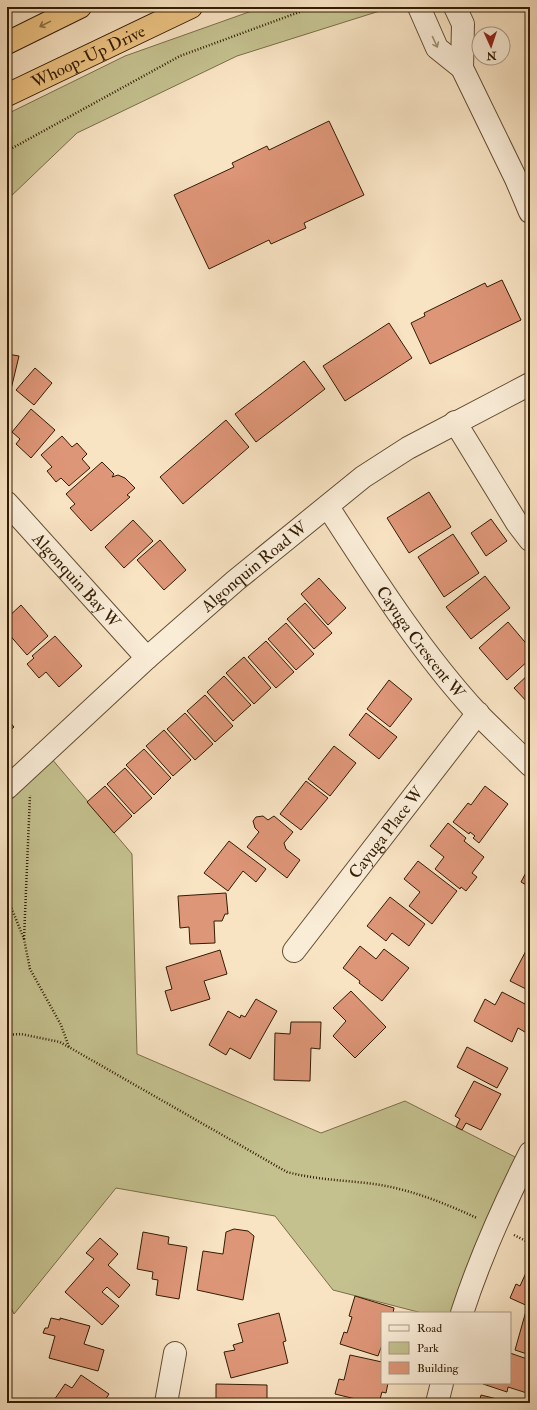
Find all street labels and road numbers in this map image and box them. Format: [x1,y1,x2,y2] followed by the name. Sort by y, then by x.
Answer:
[27,20,148,93] street label: Whoop-Up Drive
[196,516,312,617] street label: Algonquin Road W
[28,527,126,633] street label: Algonquin Bay W
[372,582,470,703] street label: Cayuga Crescent W
[344,782,428,883] street label: Cayuga Place W

